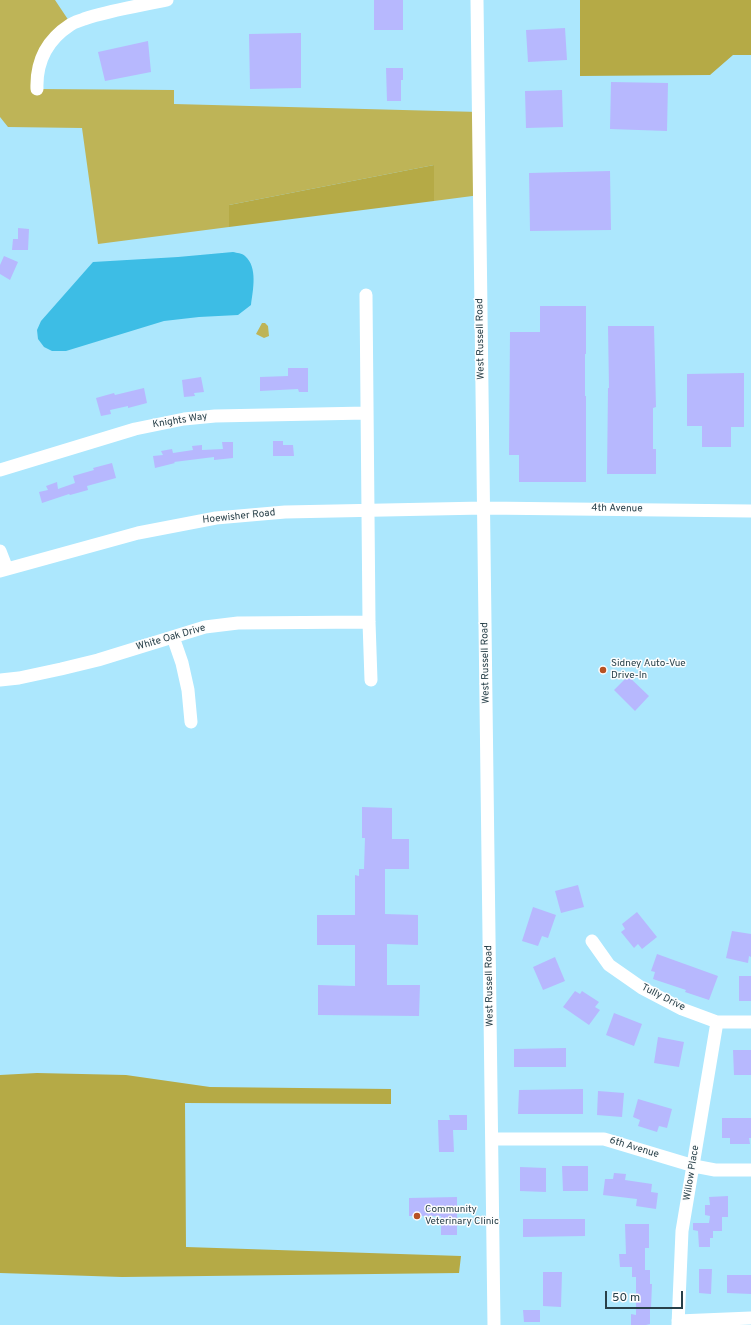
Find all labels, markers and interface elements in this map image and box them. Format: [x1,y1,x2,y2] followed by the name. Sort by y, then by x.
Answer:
[474,298,488,380] street label: West Russell Road
[152,411,208,431] street label: Knights Way
[591,503,643,515] street label: 4th Avenue
[202,507,276,527] street label: Hoewisher Road
[135,622,207,654] street label: White Oak Drive
[479,622,493,704] street label: West Russell Road
[611,658,686,682] place label: Sidney Auto-Vue Drive-In
[598,665,608,675] marker: Sidney Auto-Vue Drive-In
[483,945,497,1027] street label: West Russell Road
[639,982,687,1014] street label: Tully Drive
[608,1135,660,1161] street label: 6th Avenue
[682,1144,702,1202] street label: Willow Place
[425,1204,499,1228] place label: Community Veterinary Clinic
[412,1211,422,1221] marker: Community Veterinary Clinic
[607,1283,685,1309] scale bar
[612,1290,640,1306] text: 50 m

